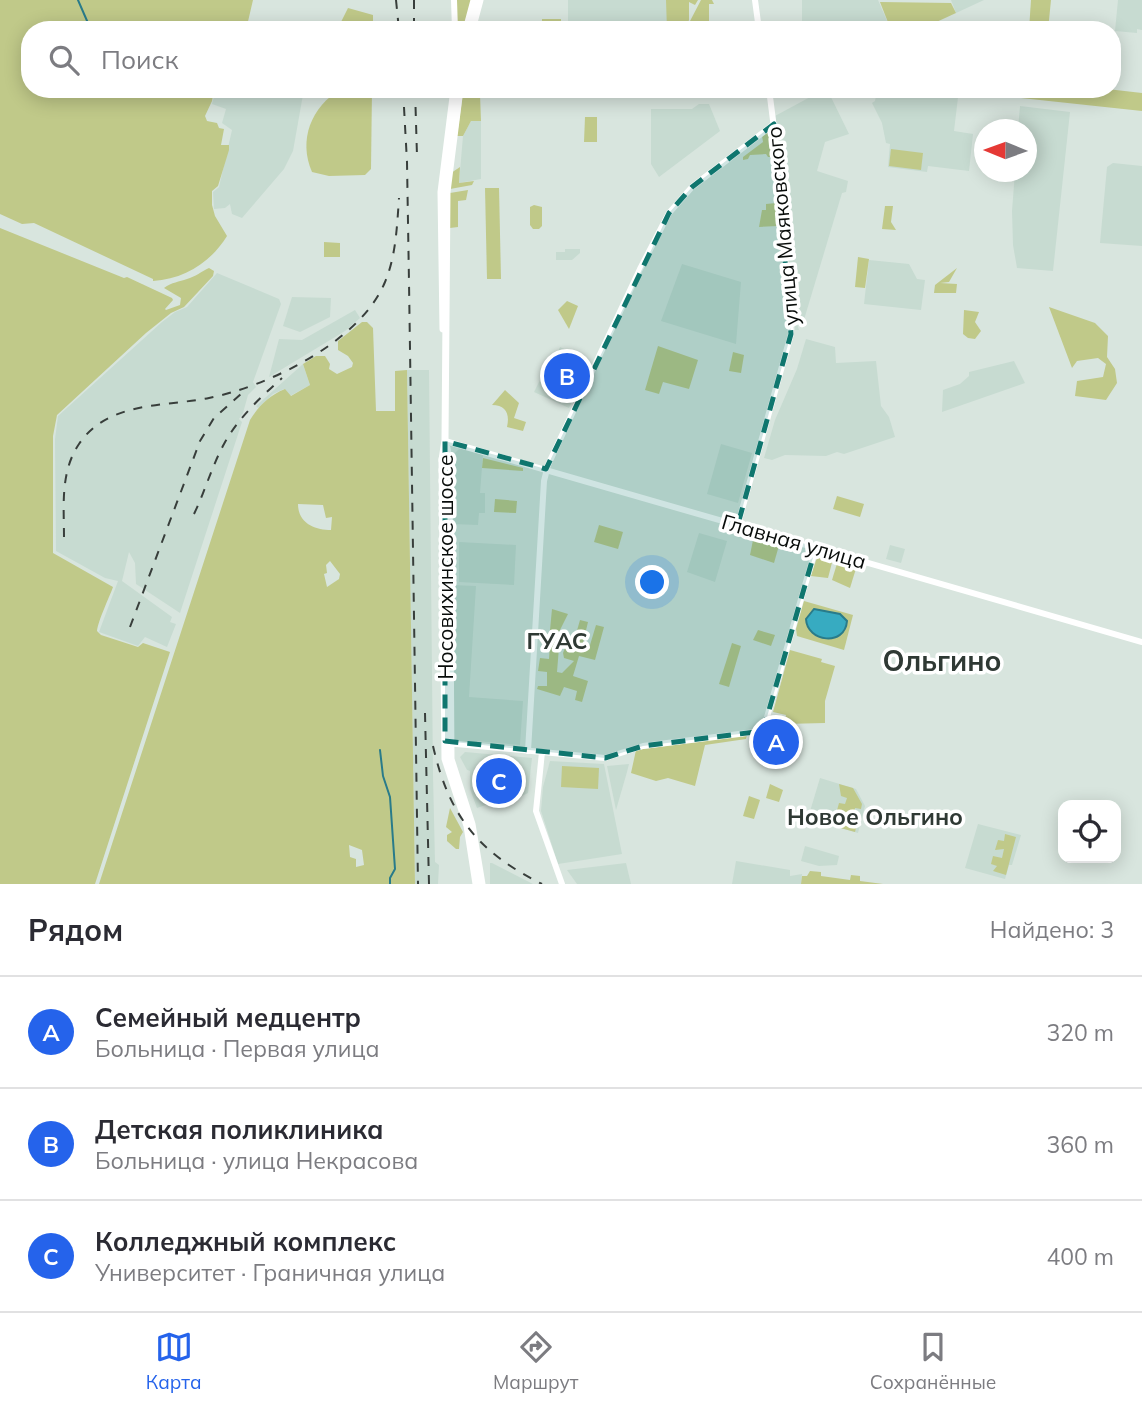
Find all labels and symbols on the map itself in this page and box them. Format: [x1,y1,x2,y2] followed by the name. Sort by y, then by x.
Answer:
[974,119,1037,182] north arrow
[760,125,804,327] street label: улица Маяковского
[544,350,590,402] pin: B
[432,454,458,680] street label: Носовихинское шоссе
[719,508,869,574] street label: Главная улица
[635,565,669,599] your location
[526,626,588,655] district label: ГУАС
[882,643,1002,678] district label: Ольгино
[753,716,799,768] pin: A
[476,755,522,807] pin: C
[787,802,963,831] district label: Новое Ольгино

